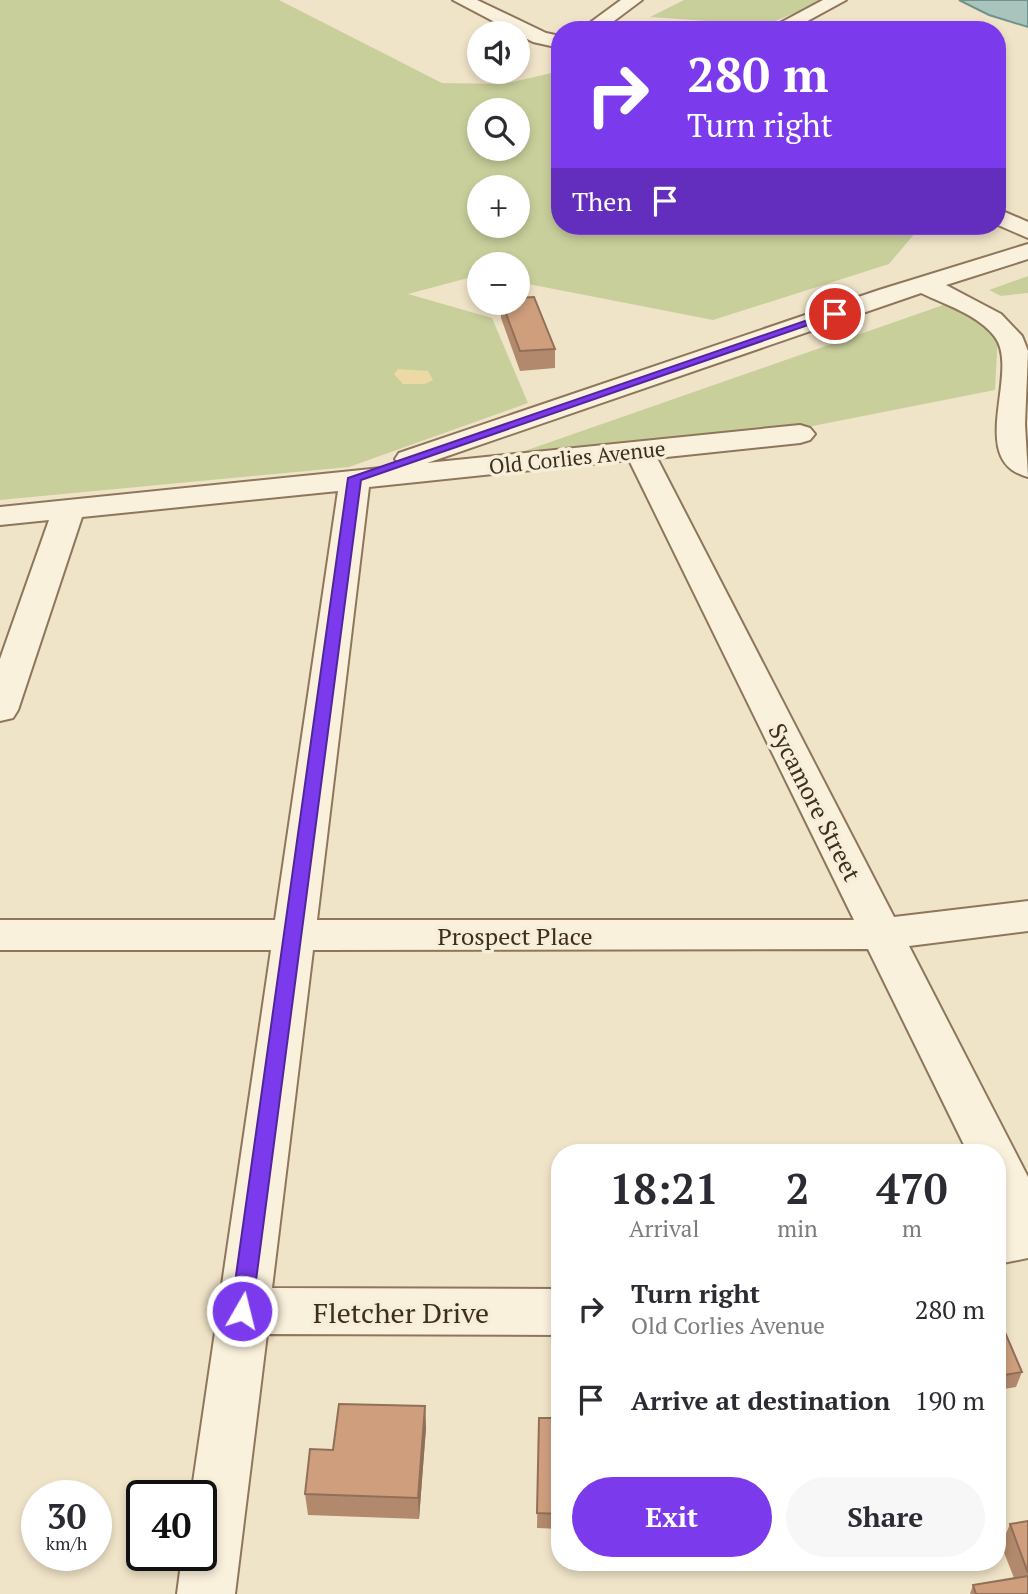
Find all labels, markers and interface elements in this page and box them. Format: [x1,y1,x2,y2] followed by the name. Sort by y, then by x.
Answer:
[467,21,530,315] map controls
[467,21,530,84] button: sound
[687,41,829,106] text: 280 m
[572,49,663,140] icon: right
[467,98,530,161] button: search
[687,104,833,146] text: Turn right
[467,175,530,238] button: +
[646,182,684,220] icon: arrive
[572,184,632,218] text: Then
[467,252,530,315] button: −
[805,284,865,344] pin
[816,295,854,333] icon: arrive
[487,434,667,480] street label: Old Corlies Avenue
[761,718,869,886] street label: Sycamore Street
[437,920,593,952] street label: Prospect Place
[610,1160,719,1216] text: 18:21
[786,1160,809,1216] text: 2
[876,1160,947,1216] text: 470
[629,1213,699,1244] text: Arrival
[777,1213,818,1244] text: min
[902,1213,922,1244] text: m
[205,1274,279,1348] position arrow
[631,1276,760,1310] text: Turn right
[572,1290,610,1328] icon: right
[915,1292,985,1326] text: 280 m
[313,1294,489,1331] street label: Fletcher Drive
[631,1310,825,1341] text: Old Corlies Avenue
[572,1381,610,1419] icon: arrive
[631,1383,890,1417] text: Arrive at destination
[915,1383,985,1417] text: 190 m
[572,1477,772,1557] button: Exit
[786,1477,985,1557] button: Share
[126,1480,217,1571] speed limit sign: 40
[47,1493,86,1539] text: 30
[46,1531,87,1555] text: km/h

